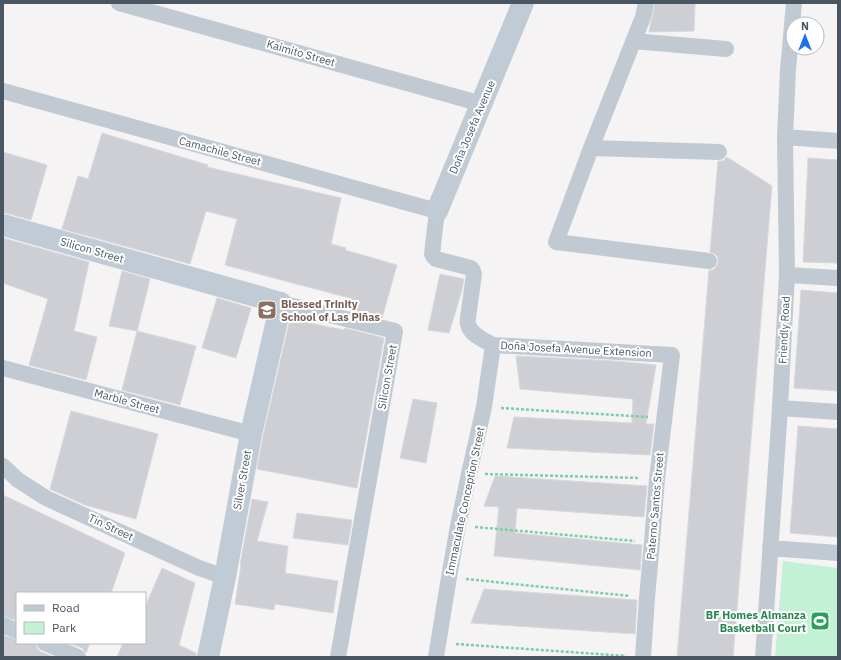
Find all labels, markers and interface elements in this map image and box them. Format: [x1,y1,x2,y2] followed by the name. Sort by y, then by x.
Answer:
[785,16,825,56] north arrow
[801,19,809,33] text: N
[265,37,337,69] street label: Kaimito Street
[446,78,498,176] street label: Doña Josefa Avenue
[177,133,263,169] street label: Camachile Street
[59,234,126,266] street label: Silicon Street
[775,296,793,364] street label: Friendly Road
[281,297,381,324] place label: Blessed Trinity School of Las Piñas
[256,299,278,321] school or university icon: Blessed Trinity School of Las Piñas
[500,338,652,360] street label: Doña Josefa Avenue Extension
[374,343,400,410] street label: Silicon Street
[93,386,161,416] street label: Marble Street
[442,425,488,577] street label: Immaculate Conception Street
[230,449,254,511] street label: Silver Street
[643,451,667,560] street label: Paterno Santos Street
[86,510,136,544] street label: Tin Street
[16,592,146,644] legend
[52,600,80,615] text: Road
[706,608,806,635] place label: BF Homes Almanza Basketball Court
[809,610,831,632] sports icon: BF Homes Almanza Basketball Court
[52,620,77,635] text: Park

